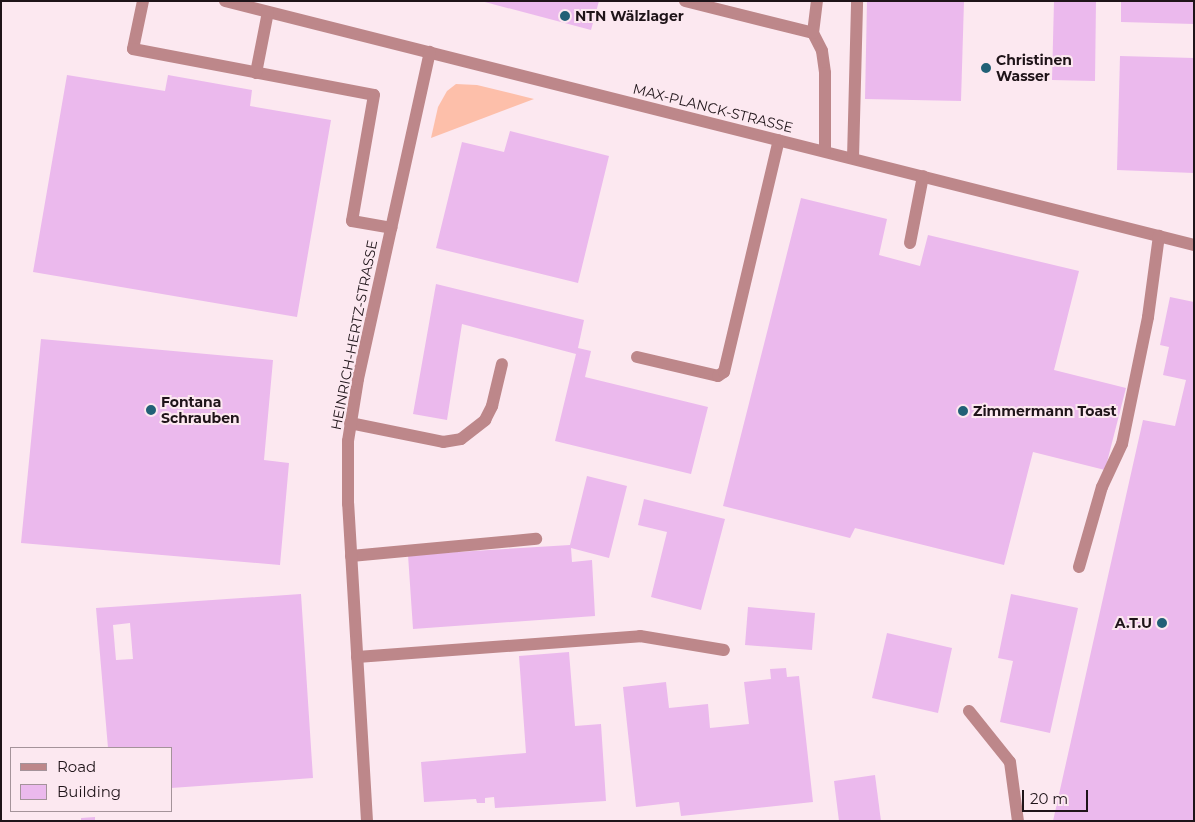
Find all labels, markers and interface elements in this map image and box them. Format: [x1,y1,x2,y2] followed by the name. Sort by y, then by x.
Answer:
[575,8,684,24] place label: NTN Wälzlager
[559,10,571,22] marker: NTN Wälzlager
[996,52,1072,84] place label: Christinen Wasser
[980,62,992,74] marker: Christinen Wasser
[631,80,795,136] street label: MAX-PLANCK-STRASSE
[327,238,381,432] street label: HEINRICH-HERTZ-STRASSE
[161,394,240,427] place label: Fontana Schrauben
[973,403,1117,419] place label: Zimmermann Toast
[145,404,157,416] marker: Fontana Schrauben
[957,405,969,417] marker: Zimmermann Toast
[1115,615,1152,631] place label: A.T.U
[1156,617,1168,629] marker: A.T.U
[10,747,172,812] legend
[57,757,96,776] text: Road
[1025,780,1091,812] scale bar
[57,782,121,801] text: Building
[1030,789,1068,808] text: 20 m

